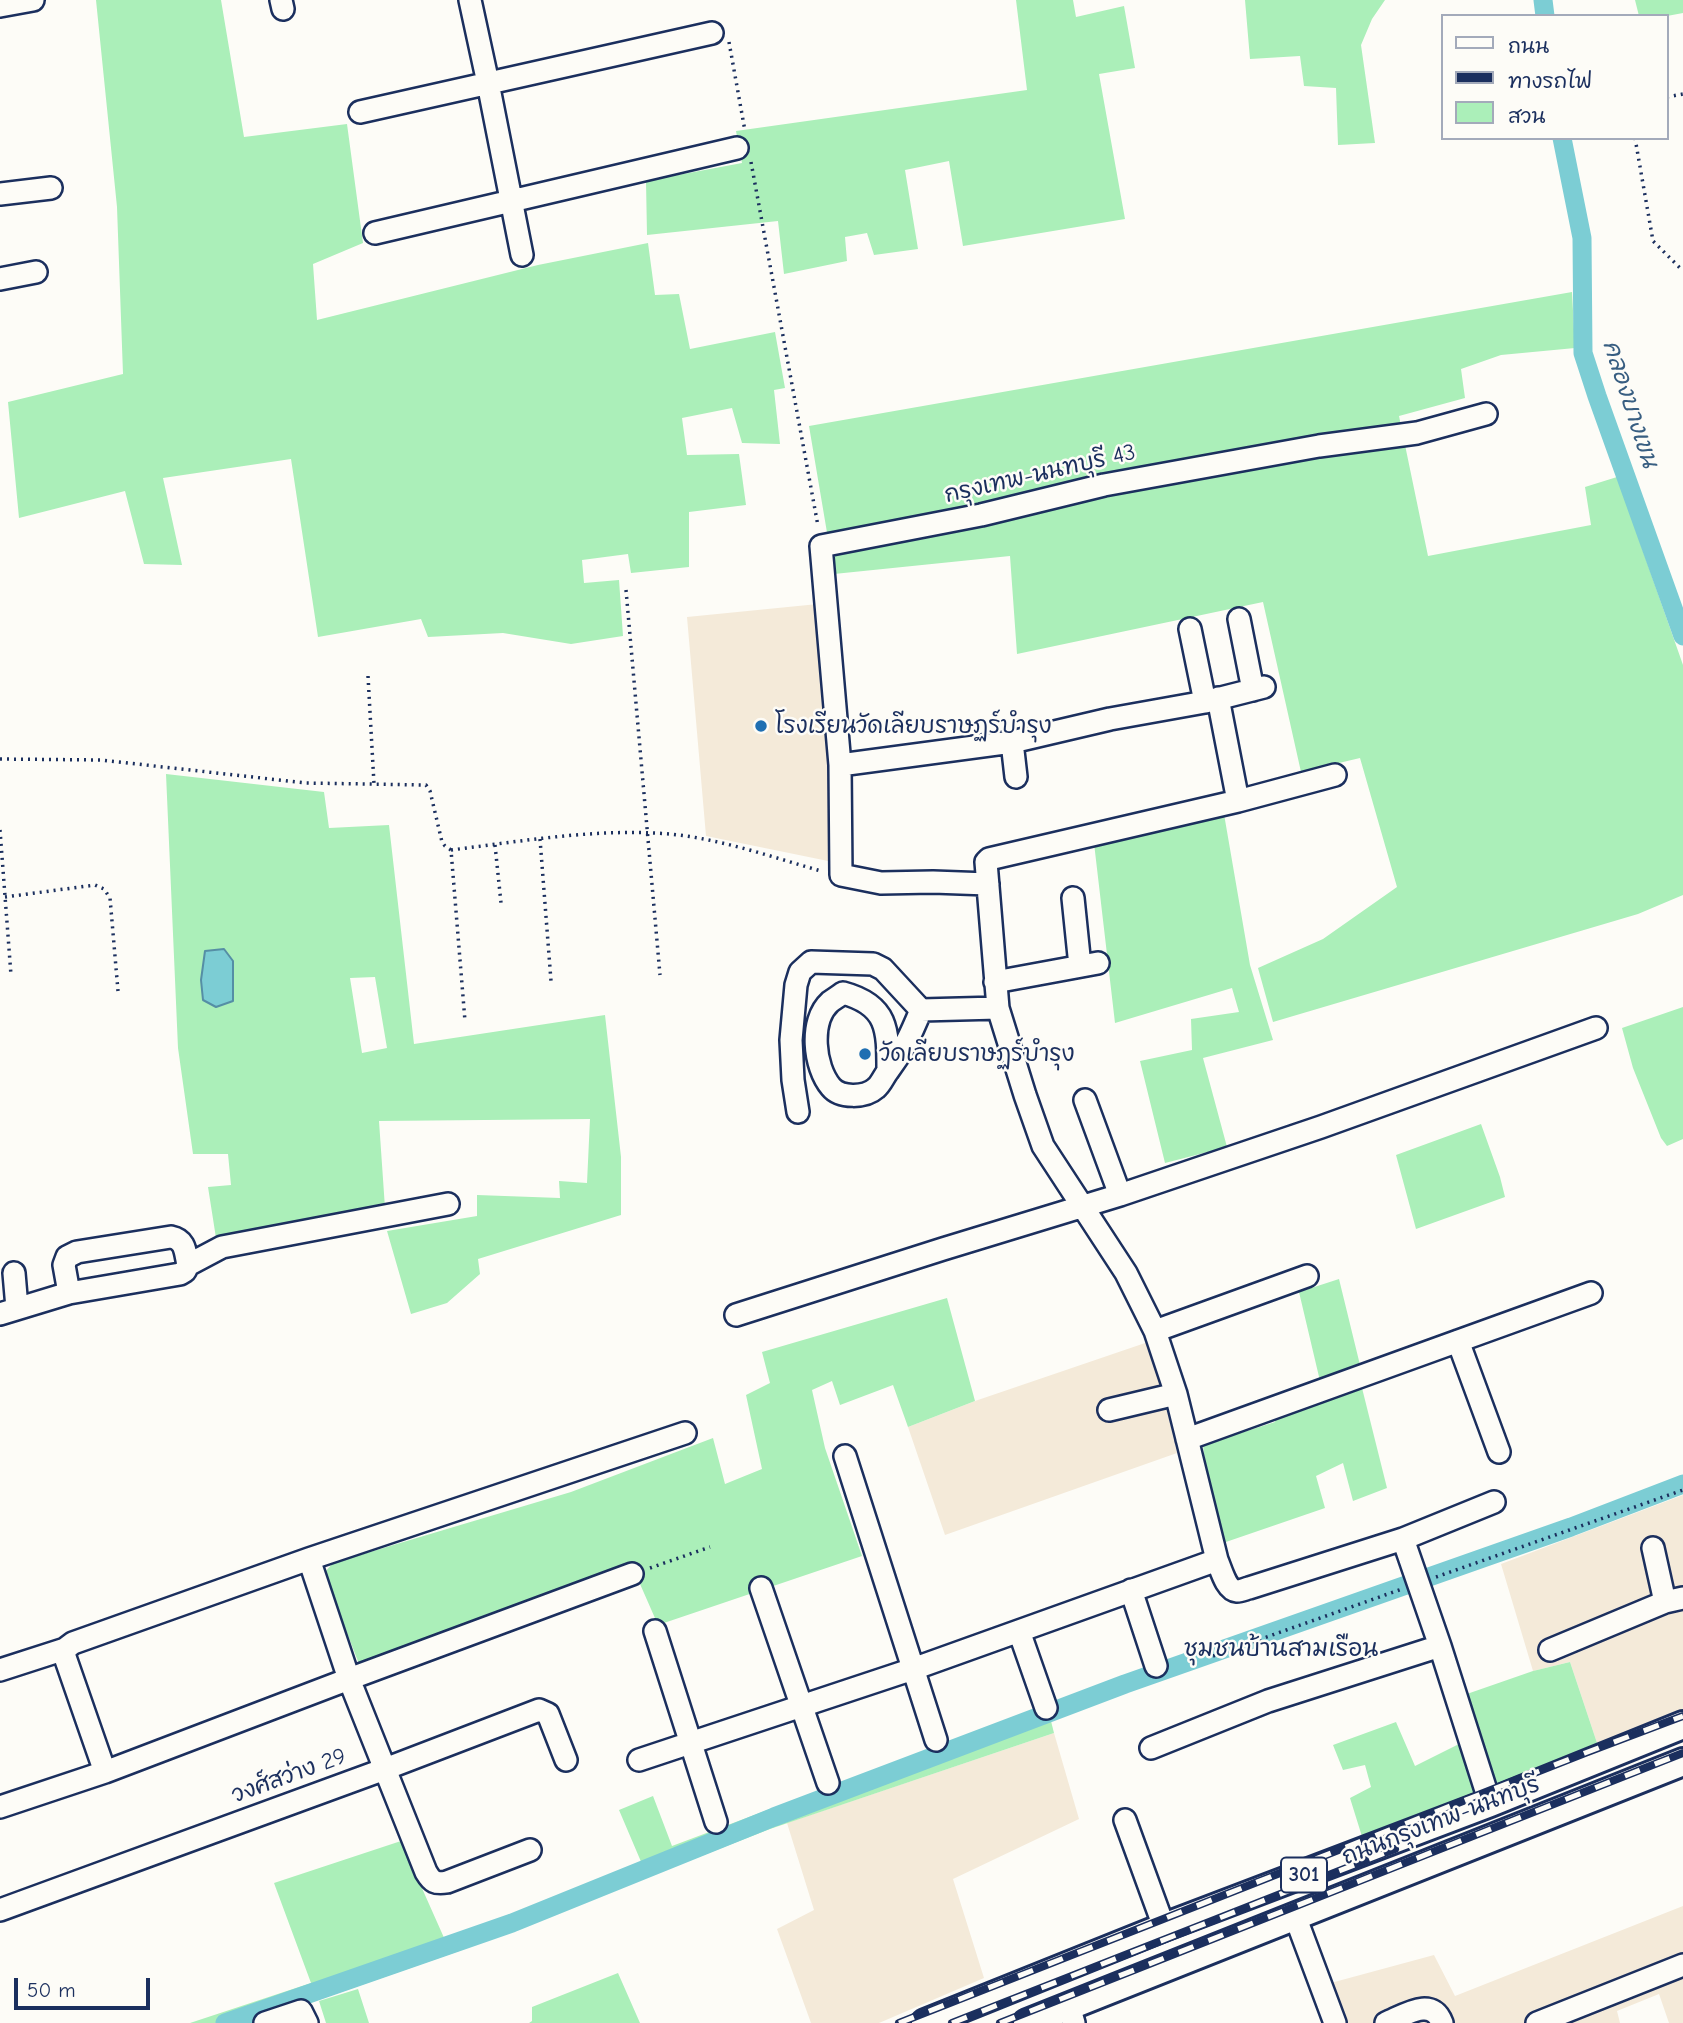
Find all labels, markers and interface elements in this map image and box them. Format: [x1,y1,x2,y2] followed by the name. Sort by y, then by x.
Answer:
[1442,14,1669,140] legend
[1508,34,1549,58] text: ถนน
[1508,69,1593,93] text: ทางรถไฟ
[1508,104,1545,128] text: สวน
[1596,337,1664,471] water label: คลองบางเขน
[942,439,1138,509] street label: กรุงเทพ-นนทบุรี 43
[775,712,1052,740] place label: โรงเรียนวัดเลียบราษฏร์บำรุง
[753,718,769,734] marker: โรงเรียนวัดเลียบราษฏร์บำรุง
[879,1040,1075,1068] place label: วัดเลียบราษฏร์บำรุง
[857,1046,873,1062] marker: วัดเลียบราษฏร์บำรุง
[1184,1635,1378,1663] district label: ชุมชนบ้านสามเรือน
[228,1743,350,1809] street label: วงศ์สว่าง 29
[1338,1771,1544,1871] street label: ถนนกรุงเทพ-นนทบุรี
[1281,1857,1327,1892] road number: 301
[18,1964,154,2008] scale bar
[27,1978,76,2002] text: 50 m

